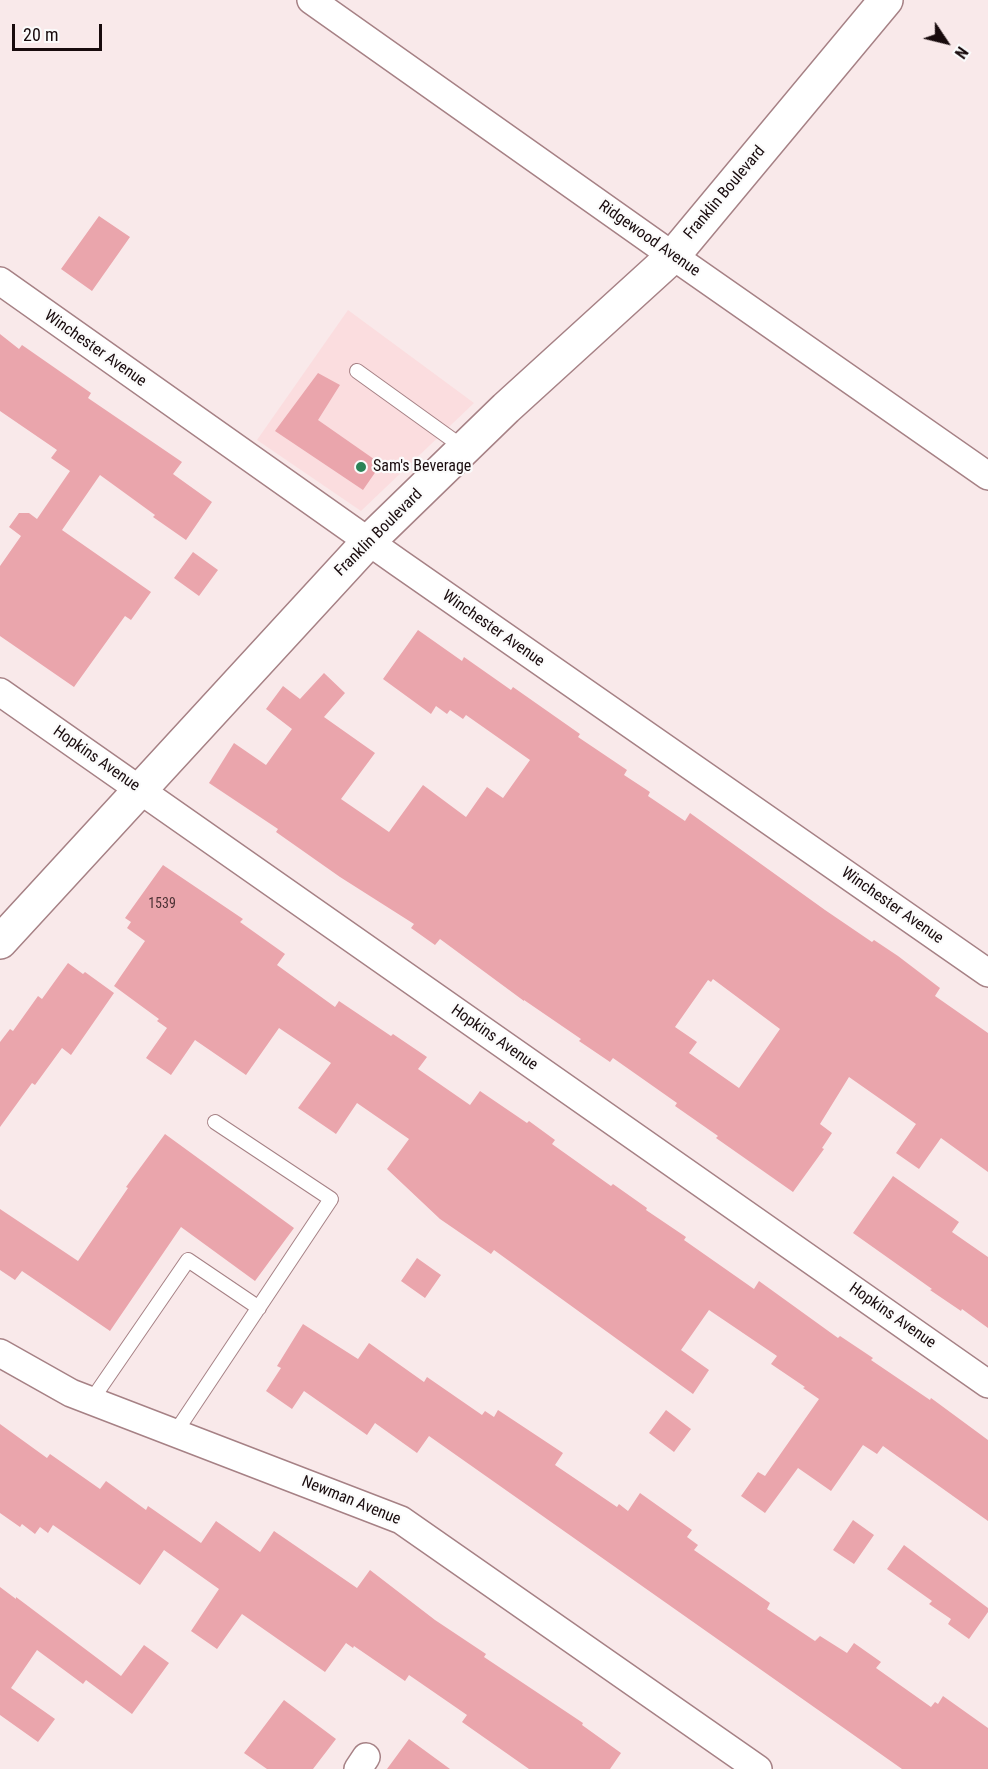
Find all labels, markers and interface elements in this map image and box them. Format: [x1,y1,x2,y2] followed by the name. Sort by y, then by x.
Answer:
[15,12,105,50] scale bar
[916,12,976,72] north arrow
[23,24,58,45] text: 20 m
[951,43,972,62] text: N
[680,142,770,244] street label: Franklin Boulevard
[594,197,704,281] street label: Ridgewood Avenue
[40,307,150,391] street label: Winchester Avenue
[373,457,471,477] place label: Sam's Beverage
[354,460,368,474] marker: Sam's Beverage
[331,485,427,581] street label: Franklin Boulevard
[438,587,548,671] street label: Winchester Avenue
[49,722,143,796] street label: Hopkins Avenue
[837,864,947,948] street label: Winchester Avenue
[148,896,176,912] house number: 1539
[447,1001,541,1075] street label: Hopkins Avenue
[845,1279,939,1353] street label: Hopkins Avenue
[299,1472,403,1530] street label: Newman Avenue

